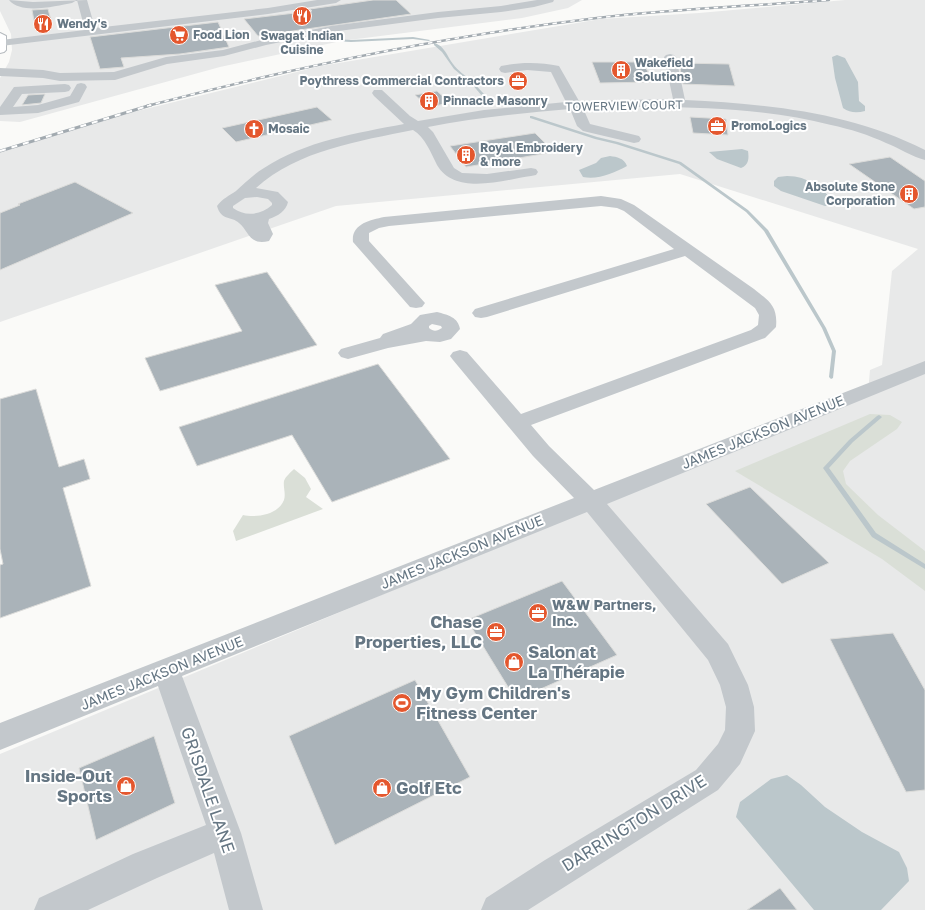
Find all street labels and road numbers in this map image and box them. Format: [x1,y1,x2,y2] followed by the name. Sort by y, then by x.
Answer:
[565,97,683,114] street label: TOWERVIEW COURT
[679,391,847,472] street label: JAMES JACKSON AVENUE
[378,511,546,592] street label: JAMES JACKSON AVENUE
[78,632,246,713] street label: JAMES JACKSON AVENUE
[177,724,240,856] street label: GRISDALE LANE
[558,770,710,876] street label: DARRINGTON DRIVE

